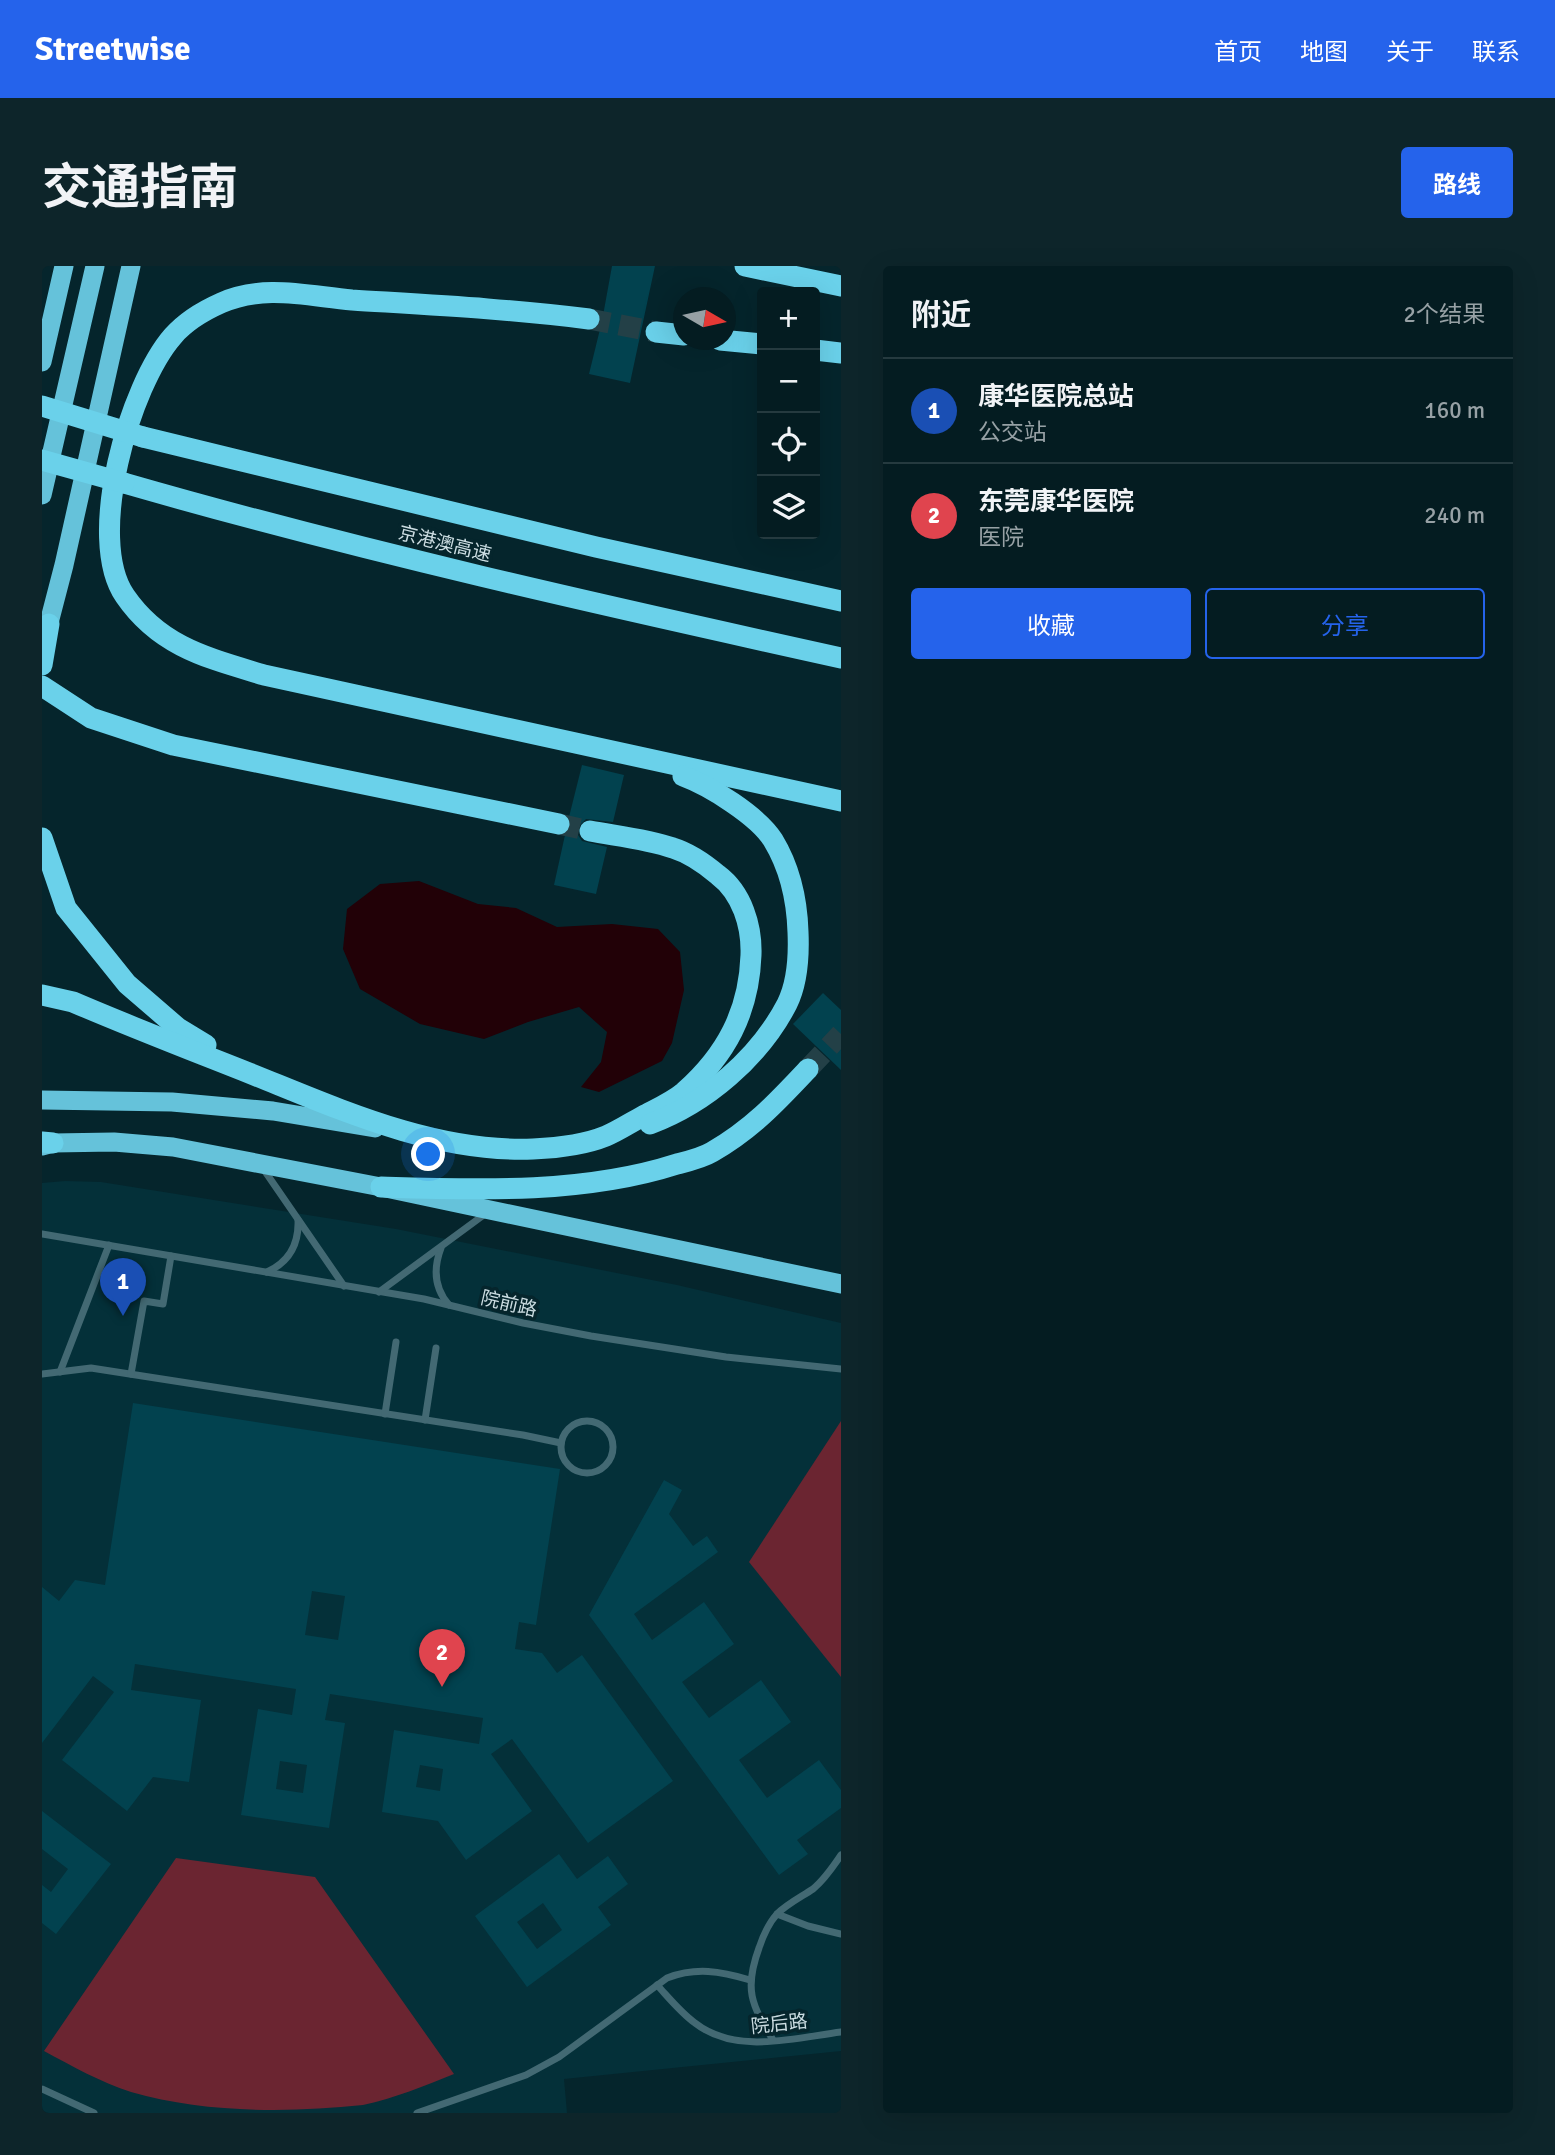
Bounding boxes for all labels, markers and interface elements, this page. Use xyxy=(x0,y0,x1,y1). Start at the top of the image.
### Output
text: Streetwise xyxy=(35,29,191,70)
text: 首页 xyxy=(1214,37,1262,67)
text: 地图 xyxy=(1300,37,1348,67)
text: 关于 xyxy=(1386,37,1434,67)
text: 联系 xyxy=(1472,37,1520,67)
button: 路线 xyxy=(1401,147,1513,218)
text: 交通指南 xyxy=(42,158,238,218)
north arrow xyxy=(673,287,736,350)
map controls xyxy=(757,287,820,539)
button: + xyxy=(757,287,820,350)
text: 附近 xyxy=(911,297,971,334)
text: 2个结果 xyxy=(1404,300,1485,329)
button: − xyxy=(757,350,820,413)
text: 康华医院总站 xyxy=(978,381,1134,413)
text: 1 xyxy=(928,396,940,425)
text: 160 m xyxy=(1424,396,1485,425)
button: locate xyxy=(757,413,820,476)
text: 公交站 xyxy=(978,418,1047,447)
button: layers xyxy=(757,476,820,539)
text: 东莞康华医院 xyxy=(978,486,1134,518)
text: 2 xyxy=(928,501,940,530)
text: 240 m xyxy=(1424,501,1485,530)
street label: 京港澳高速 xyxy=(396,521,494,567)
text: 医院 xyxy=(978,523,1024,552)
button: 收藏 xyxy=(911,588,1191,659)
button: 分享 xyxy=(1205,588,1485,659)
your location xyxy=(411,1137,445,1171)
pin: 1 xyxy=(100,1258,146,1316)
street label: 院前路 xyxy=(478,1286,539,1322)
pin: 2 xyxy=(419,1629,465,1687)
street label: 院后路 xyxy=(749,2009,809,2039)

